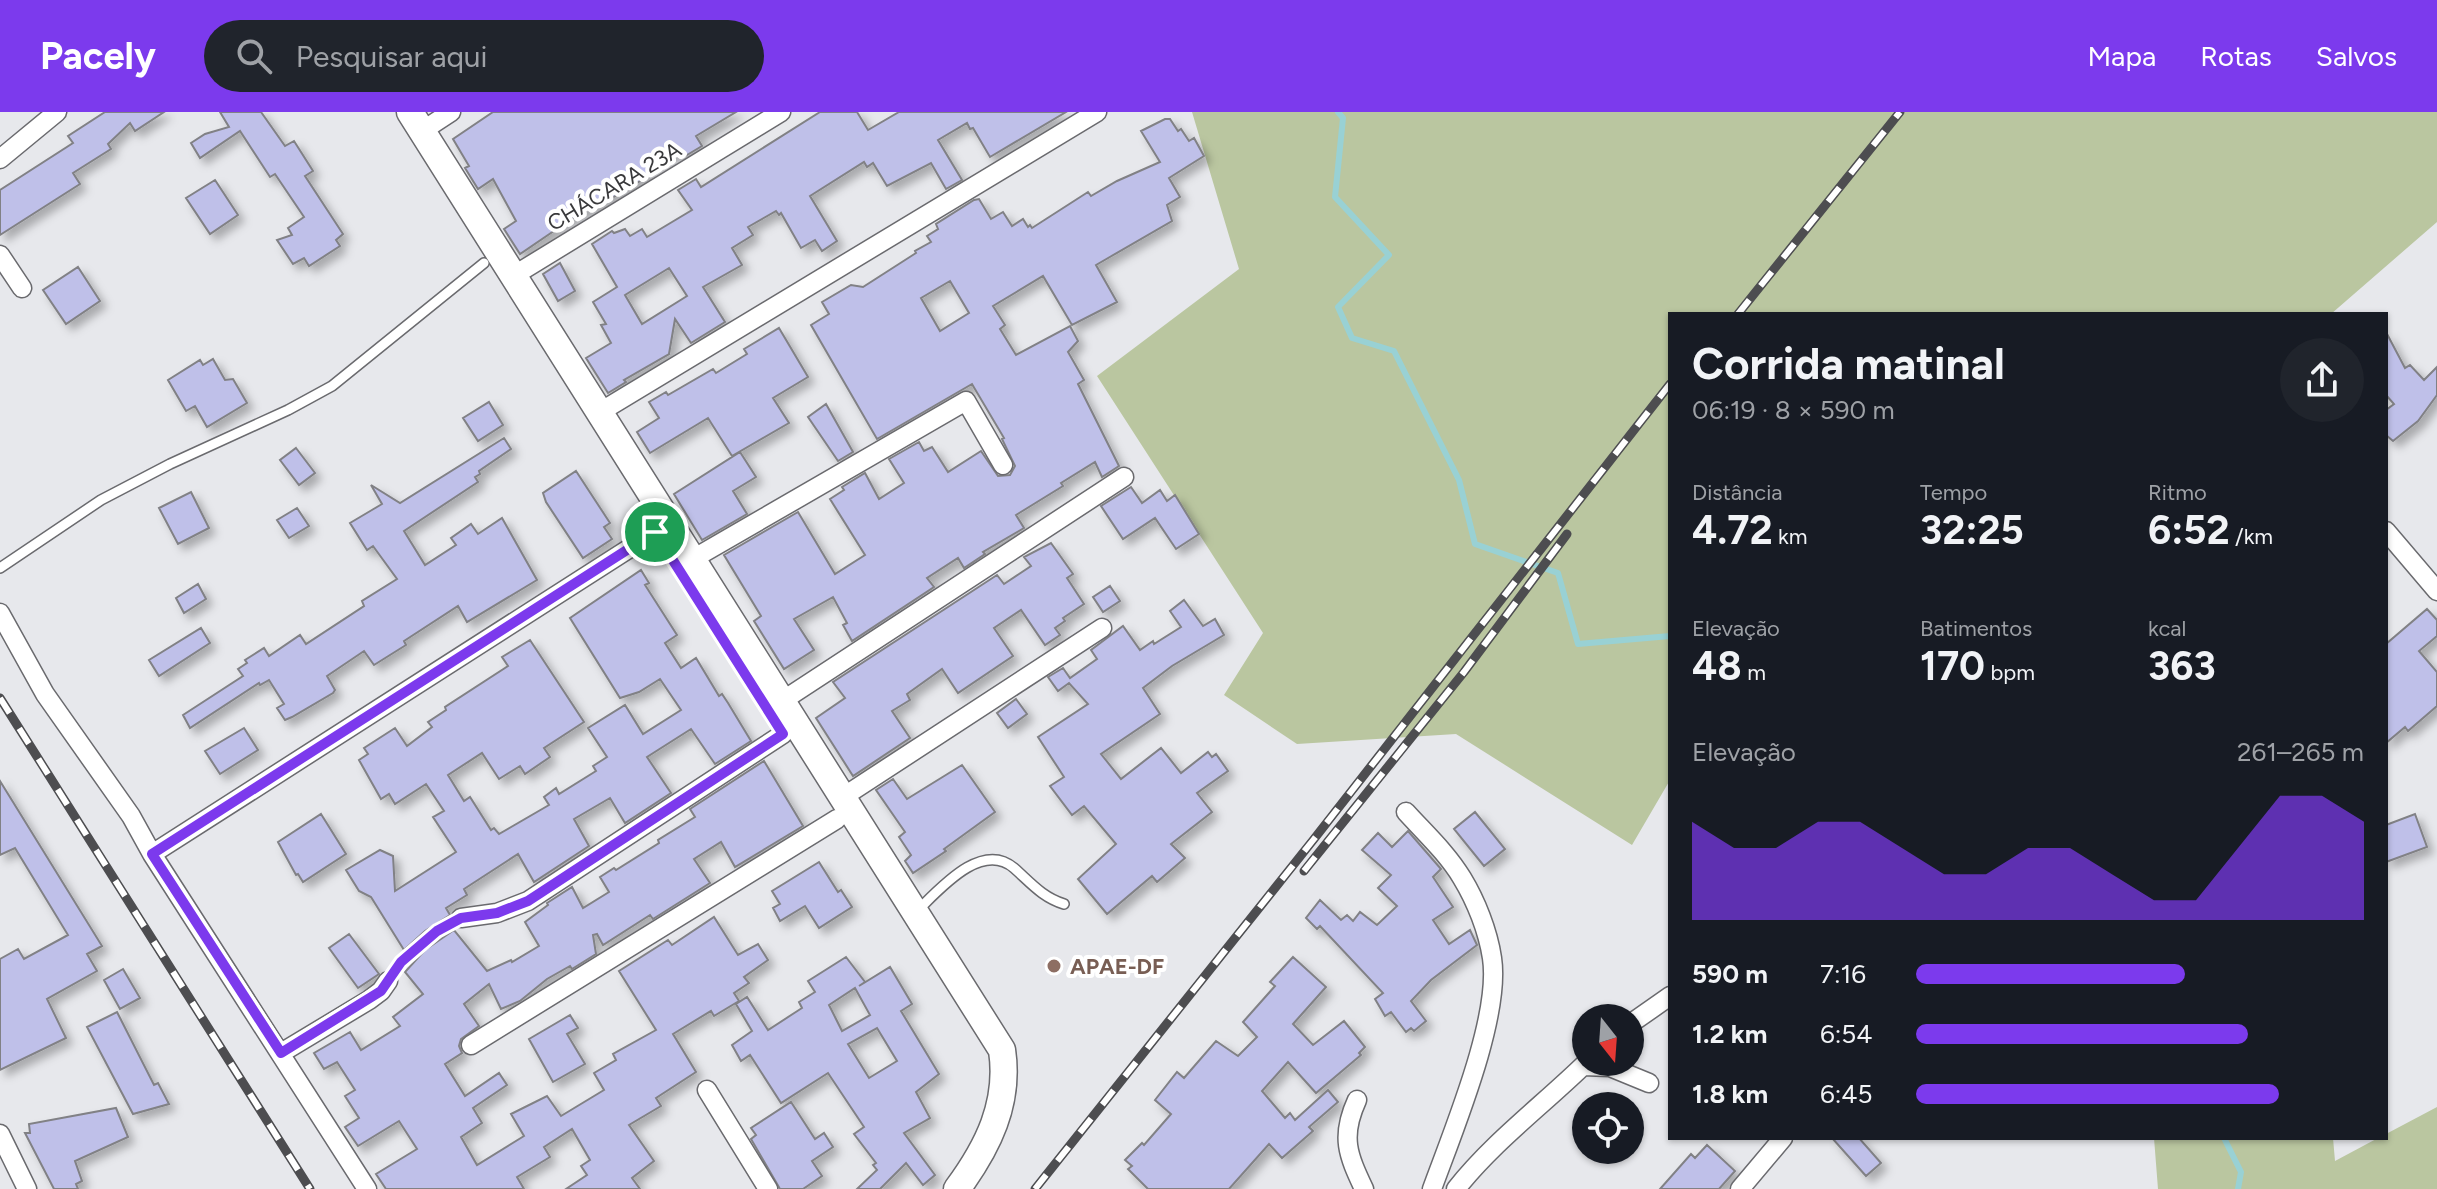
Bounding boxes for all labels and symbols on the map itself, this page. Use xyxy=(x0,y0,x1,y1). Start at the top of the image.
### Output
street label: CHÁCARA 23A xyxy=(542,136,686,237)
pin xyxy=(621,498,689,566)
place label: APAE-DF xyxy=(1070,953,1164,980)
marker: APAE-DF xyxy=(1045,957,1063,975)
north arrow xyxy=(1572,1004,1644,1076)

